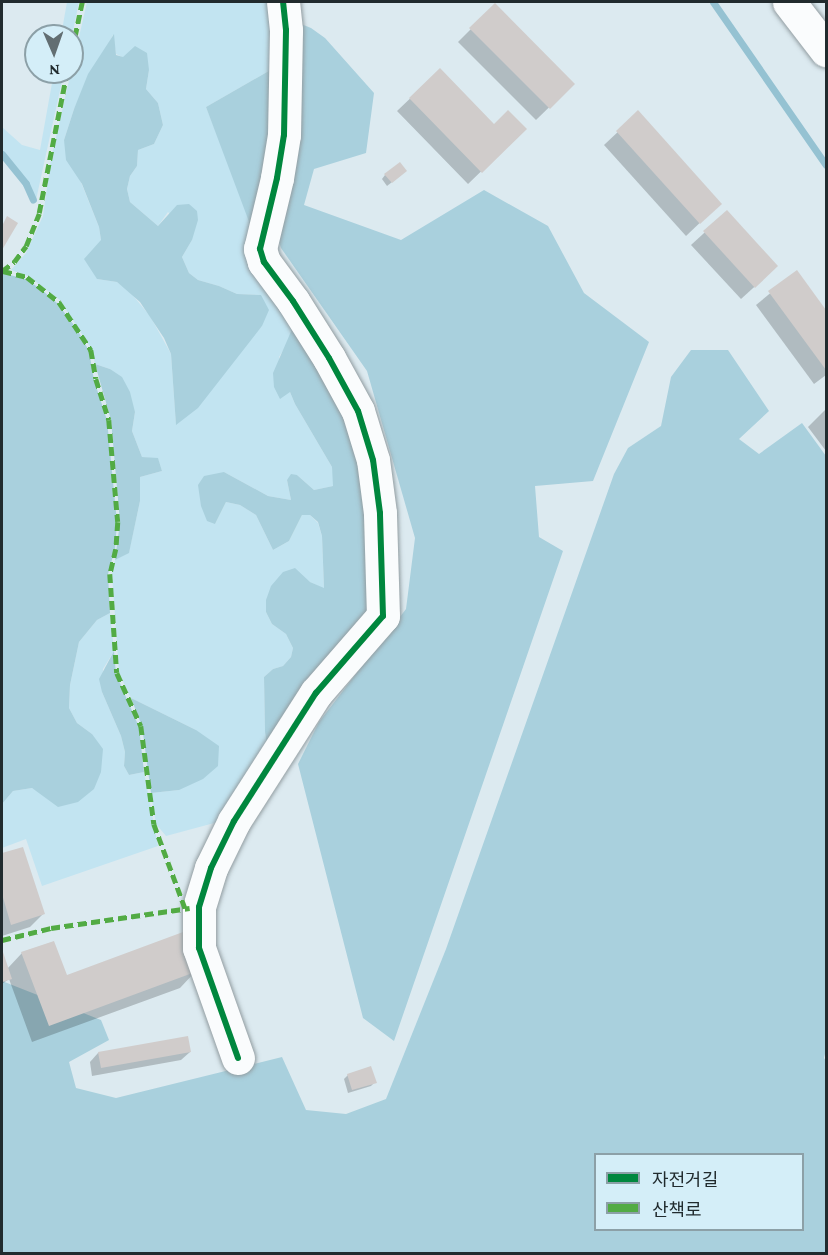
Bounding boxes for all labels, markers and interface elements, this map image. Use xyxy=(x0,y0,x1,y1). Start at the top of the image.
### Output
north arrow xyxy=(24,24,84,84)
text: N xyxy=(49,62,60,79)
legend xyxy=(594,1153,804,1231)
text: 자전거길 xyxy=(652,1170,718,1190)
text: 산책로 xyxy=(652,1200,702,1220)

